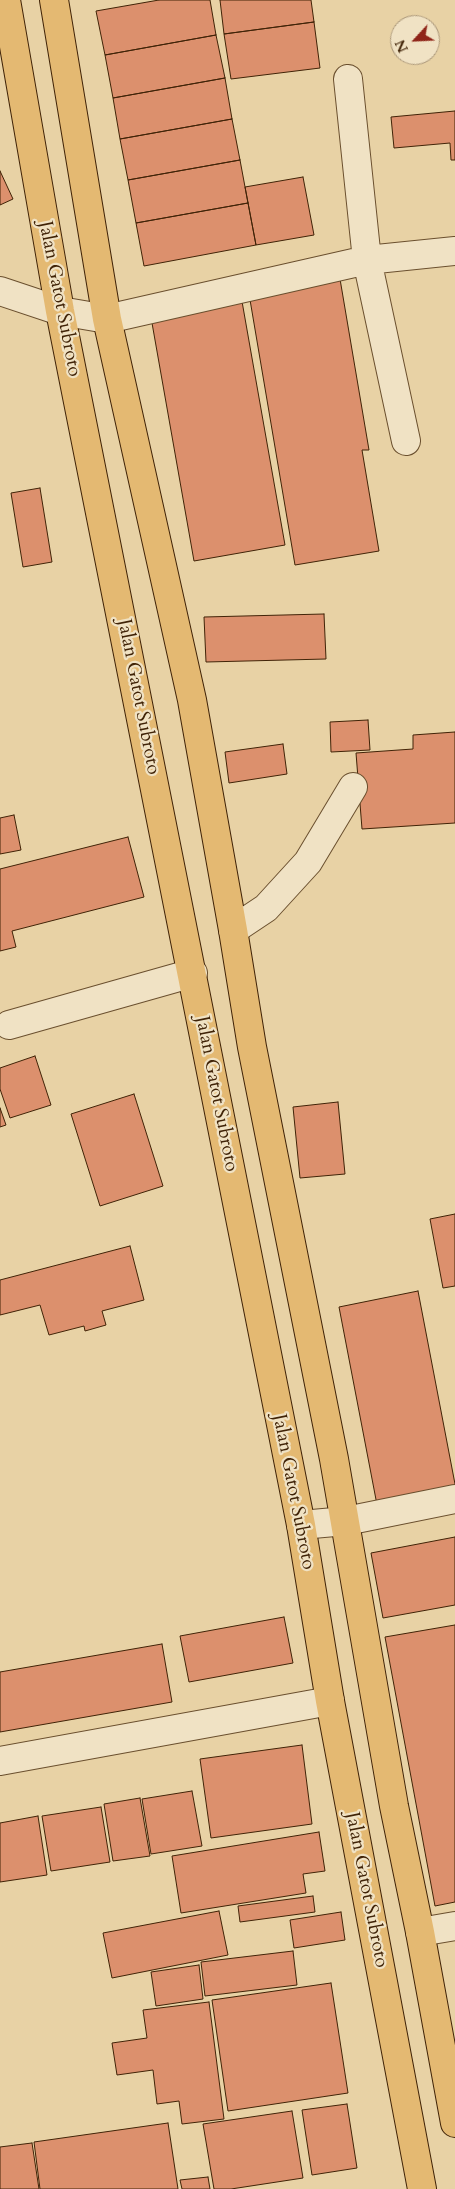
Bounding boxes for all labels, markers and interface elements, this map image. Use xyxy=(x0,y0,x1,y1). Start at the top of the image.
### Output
north arrow xyxy=(390,15,440,65)
text: N xyxy=(391,37,413,56)
street label: Jalan Gatot Subroto xyxy=(33,219,85,379)
street label: Jalan Gatot Subroto xyxy=(112,617,164,777)
street label: Jalan Gatot Subroto xyxy=(190,1014,242,1174)
street label: Jalan Gatot Subroto xyxy=(267,1412,319,1572)
street label: Jalan Gatot Subroto xyxy=(340,1810,392,1970)

